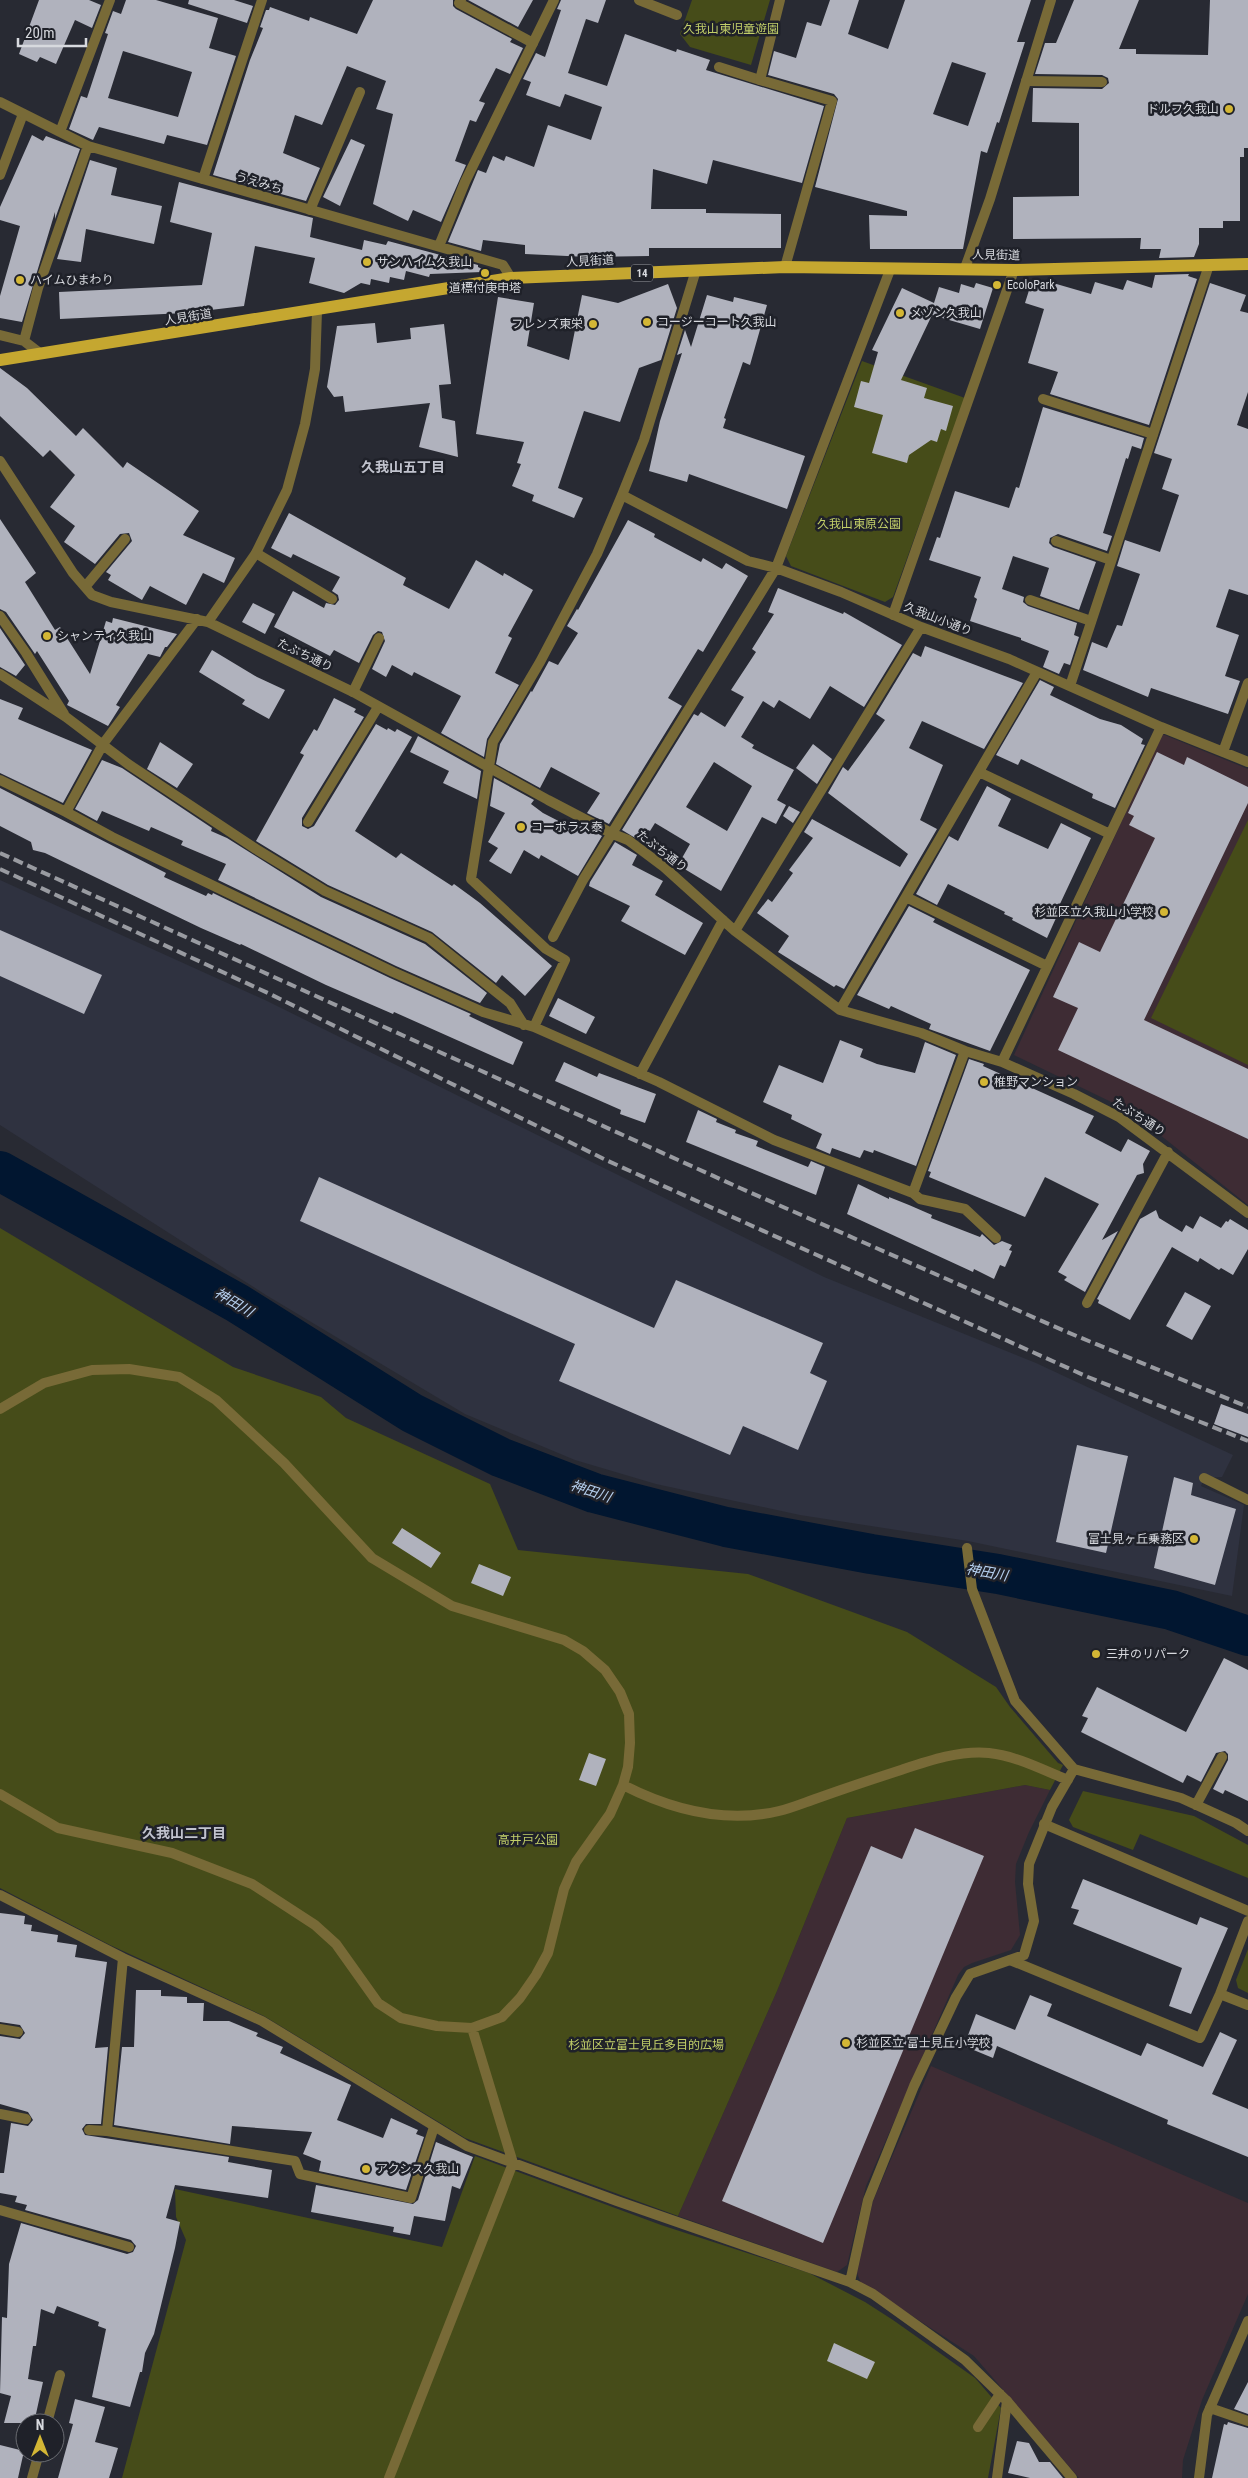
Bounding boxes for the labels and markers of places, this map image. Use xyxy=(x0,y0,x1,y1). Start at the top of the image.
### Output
place label: ドルフ久我山 xyxy=(1147,102,1219,116)
marker: ドルフ久我山 xyxy=(1223,103,1235,115)
place label: サンハイム久我山 xyxy=(377,255,473,269)
marker: サンハイム久我山 xyxy=(361,256,373,268)
marker: 道標付庚申塔 xyxy=(479,267,491,279)
place label: ハイムひまわり xyxy=(30,273,114,287)
marker: ハイムひまわり xyxy=(14,274,26,286)
place label: EcoloPark xyxy=(1007,278,1055,292)
marker: EcoloPark xyxy=(991,279,1003,291)
place label: 道標付庚申塔 xyxy=(449,281,521,295)
place label: メゾン久我山 xyxy=(910,306,982,320)
marker: メゾン久我山 xyxy=(894,307,906,319)
place label: コージーコート久我山 xyxy=(657,315,777,329)
marker: コージーコート久我山 xyxy=(641,316,653,328)
place label: フレンズ東栄 xyxy=(511,317,583,331)
marker: フレンズ東栄 xyxy=(587,318,599,330)
place label: シャンティ久我山 xyxy=(57,629,152,643)
marker: シャンティ久我山 xyxy=(41,630,53,642)
place label: コーポラス泰 xyxy=(531,820,603,834)
marker: コーポラス泰 xyxy=(515,821,527,833)
place label: 杉並区立久我山小学校 xyxy=(1034,905,1154,919)
marker: 杉並区立久我山小学校 xyxy=(1158,906,1170,918)
place label: 椎野マンション xyxy=(994,1075,1078,1089)
marker: 椎野マンション xyxy=(978,1076,990,1088)
place label: 富士見ヶ丘乗務区 xyxy=(1088,1532,1184,1546)
marker: 富士見ヶ丘乗務区 xyxy=(1188,1533,1200,1545)
place label: 三井のリパーク xyxy=(1106,1647,1190,1661)
marker: 三井のリパーク xyxy=(1090,1648,1102,1660)
place label: 杉並区立 富士見丘小学校 xyxy=(856,2036,991,2050)
marker: 杉並区立 富士見丘小学校 xyxy=(840,2037,852,2049)
place label: アクシス久我山 xyxy=(376,2162,459,2176)
marker: アクシス久我山 xyxy=(360,2163,372,2175)

